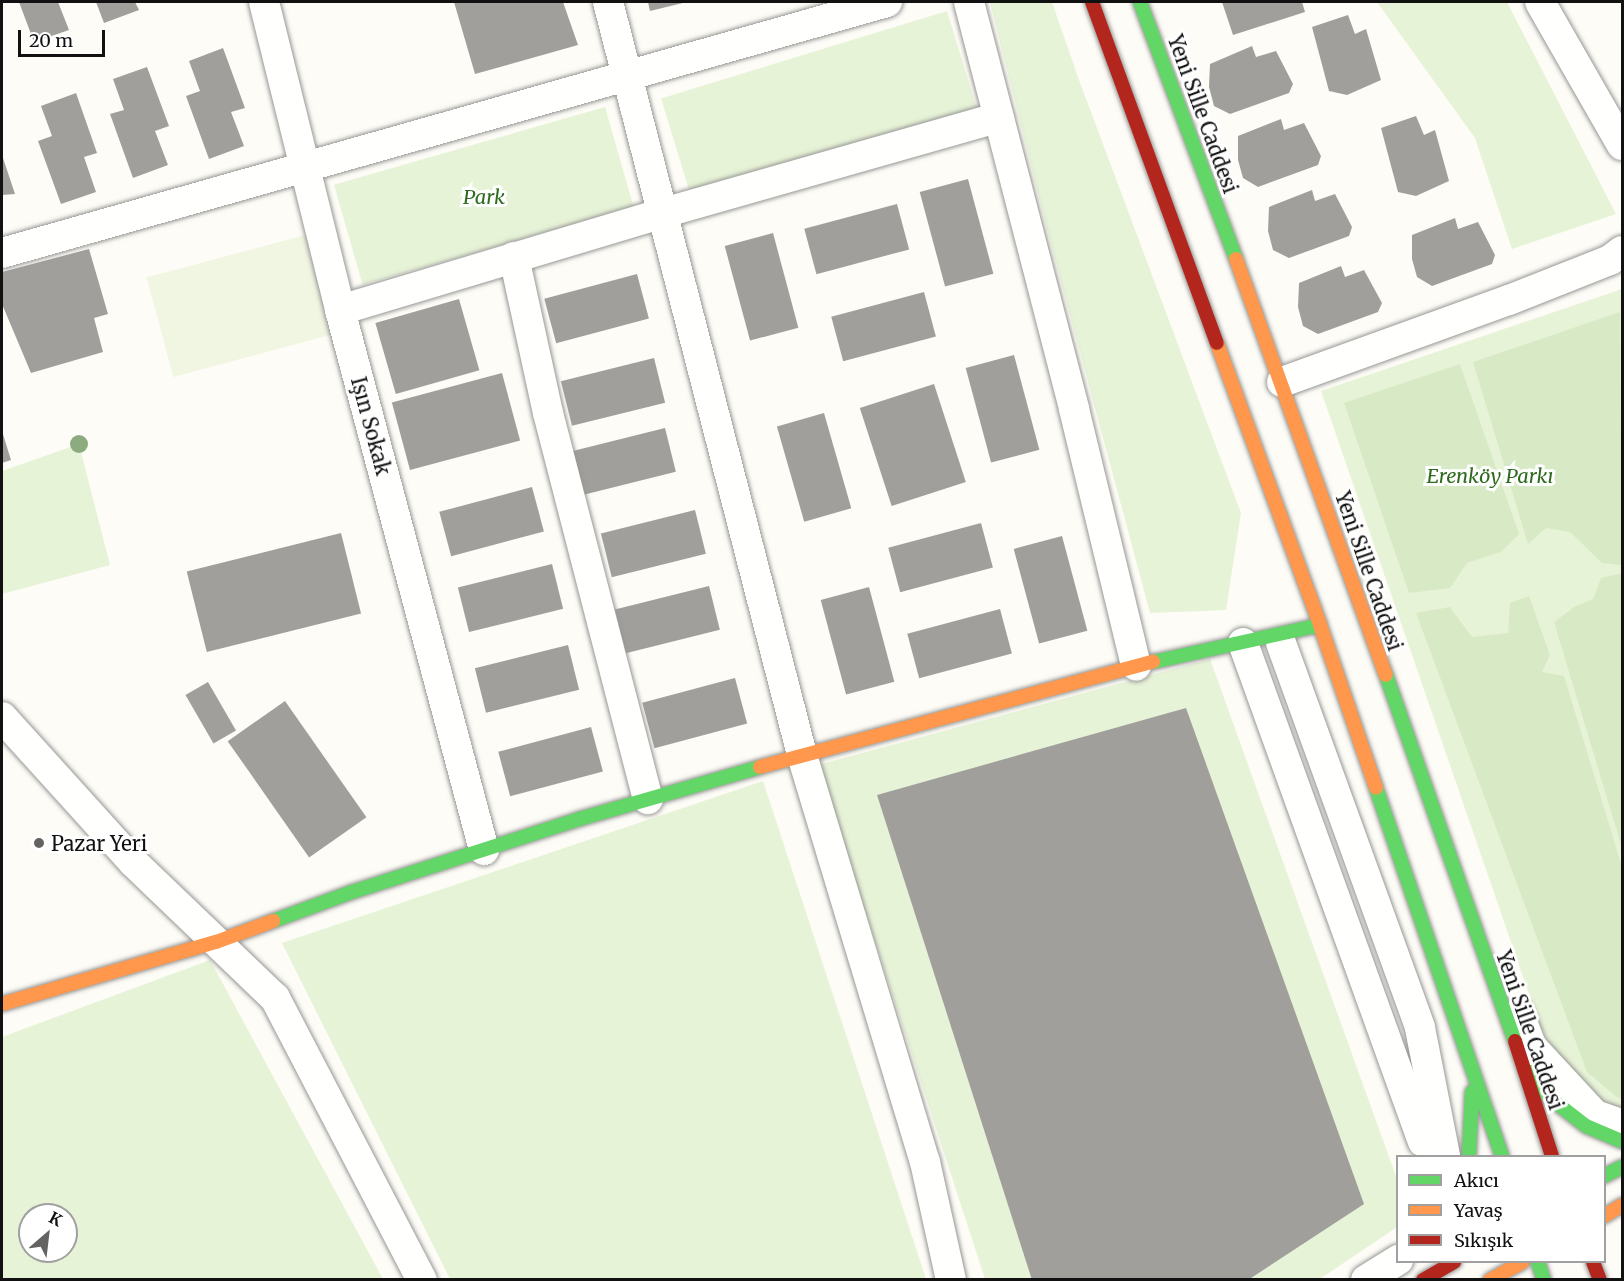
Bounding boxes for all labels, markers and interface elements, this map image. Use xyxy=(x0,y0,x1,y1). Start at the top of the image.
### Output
scale bar xyxy=(21,18,108,56)
text: 20 m xyxy=(29,29,73,52)
street label: Yeni Sille Caddesi xyxy=(1163,32,1243,196)
park label: Park xyxy=(463,184,505,208)
street label: Işın Sokak xyxy=(346,374,396,478)
park label: Erenköy Parkı xyxy=(1427,463,1553,487)
street label: Yeni Sille Caddesi xyxy=(1330,488,1408,654)
place label: Pazar Yeri xyxy=(51,831,147,855)
marker: Pazar Yeri xyxy=(32,836,46,850)
street label: Yeni Sille Caddesi xyxy=(1491,947,1569,1113)
legend xyxy=(1396,1155,1606,1263)
text: Akıcı xyxy=(1454,1169,1499,1192)
text: Yavaş xyxy=(1454,1199,1502,1222)
north arrow xyxy=(18,1203,78,1263)
text: K xyxy=(46,1207,65,1231)
text: Sıkışık xyxy=(1454,1229,1513,1252)

